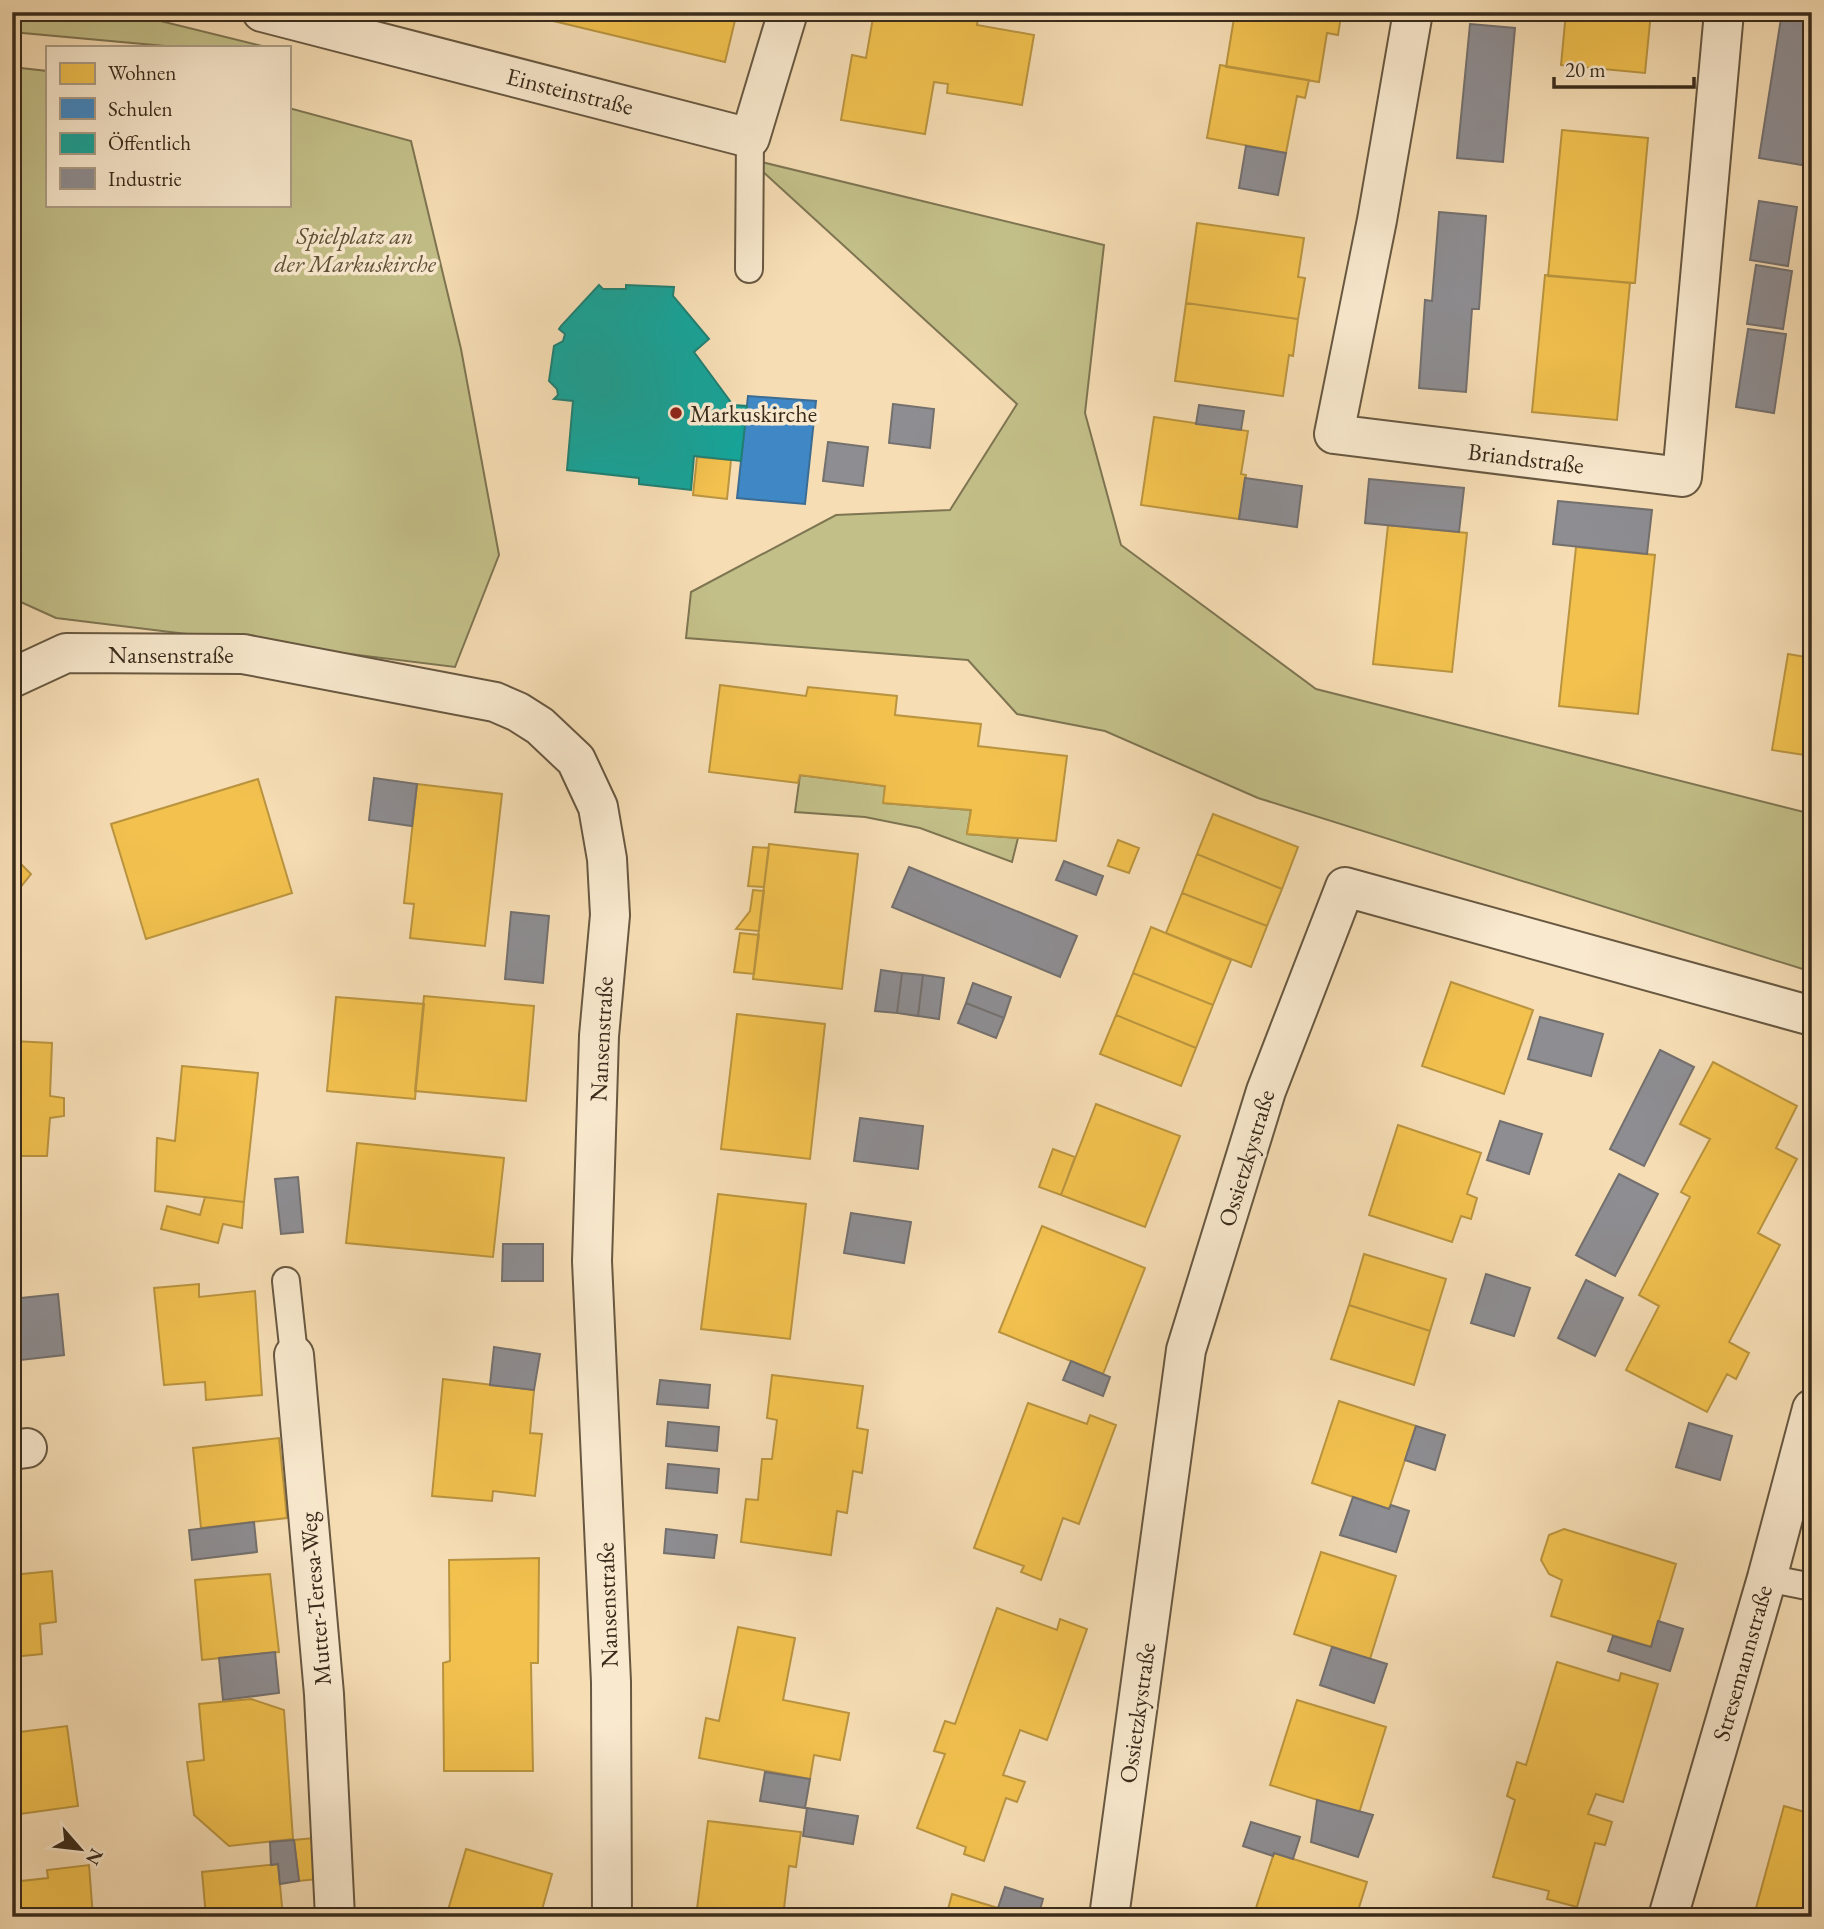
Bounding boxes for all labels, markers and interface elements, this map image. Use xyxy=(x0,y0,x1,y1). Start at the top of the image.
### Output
legend xyxy=(46,46,290,206)
scale bar xyxy=(1554,46,1694,90)
text: 20 m xyxy=(1565,56,1606,83)
text: Wohnen xyxy=(108,59,176,86)
street label: Einsteinstraße xyxy=(503,60,637,122)
text: Schulen xyxy=(108,95,173,122)
text: Öffentlich xyxy=(108,129,191,156)
text: Industrie xyxy=(108,165,182,192)
park label: Spielplatz an der Markuskirche xyxy=(274,220,437,279)
place label: Markuskirche xyxy=(690,398,817,429)
marker: Markuskirche xyxy=(668,405,684,421)
street label: Briandstraße xyxy=(1466,436,1586,480)
street label: Nansenstraße xyxy=(108,639,234,670)
street label: Nansenstraße xyxy=(582,976,620,1102)
street label: Ossietzkystraße xyxy=(1210,1086,1282,1230)
street label: Mutter-Teresa-Weg xyxy=(292,1511,338,1687)
street label: Nansenstraße xyxy=(589,1542,625,1668)
street label: Stresemannstraße xyxy=(1705,1581,1779,1745)
street label: Ossietzkystraße xyxy=(1112,1641,1162,1785)
north arrow xyxy=(46,1814,116,1884)
text: N xyxy=(80,1844,109,1870)

